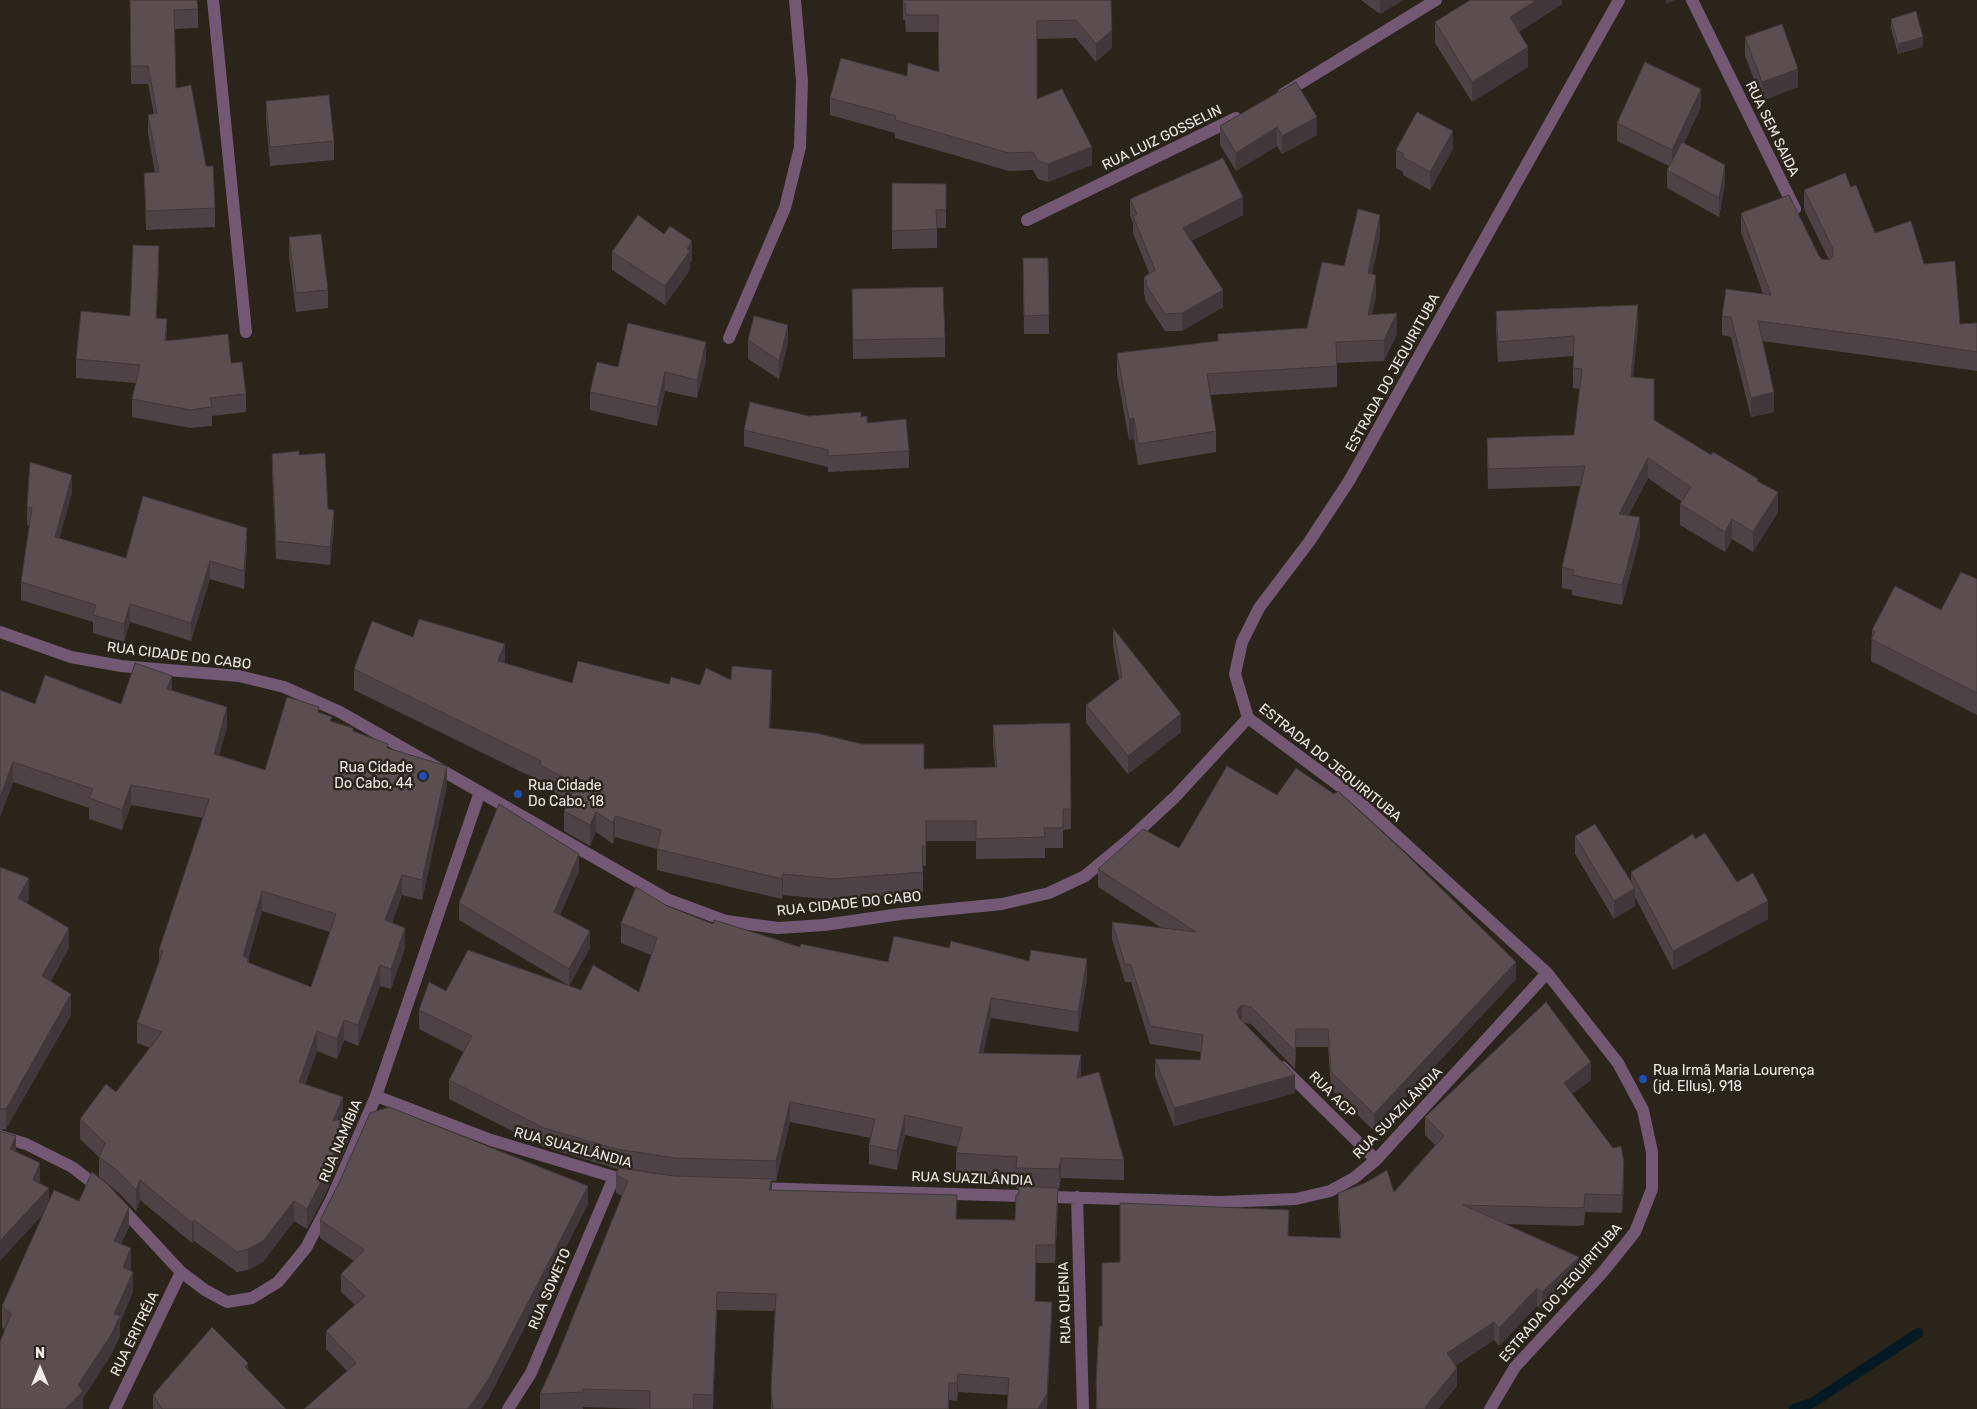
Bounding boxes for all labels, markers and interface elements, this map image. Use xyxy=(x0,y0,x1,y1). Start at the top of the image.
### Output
street label: RUA SEM SAIDA xyxy=(1742,79,1802,179)
street label: RUA LUIZ GOSSELIN xyxy=(1099,102,1225,174)
street label: ESTRADA DO JEQUIRITUBA xyxy=(1342,291,1444,455)
street label: RUA CIDADE DO CABO xyxy=(106,639,252,673)
street label: ESTRADA DO JEQUIRITUBA xyxy=(1255,700,1405,826)
place label: Rua Cidade Do Cabo, 44 xyxy=(334,760,413,792)
marker: Rua Cidade Do Cabo, 44 xyxy=(417,770,429,782)
place label: Rua Cidade Do Cabo, 18 xyxy=(528,778,604,810)
marker: Rua Cidade Do Cabo, 18 xyxy=(512,788,524,800)
street label: RUA CIDADE DO CABO xyxy=(776,888,922,920)
place label: Rua Irmã Maria Lourença (jd. Ellus), 918 xyxy=(1653,1063,1814,1096)
street label: RUA SUAZILÂNDIA xyxy=(1350,1064,1446,1162)
street label: RUA ACP xyxy=(1305,1068,1359,1122)
marker: Rua Irmã Maria Lourença (jd. Ellus), 918 xyxy=(1637,1073,1649,1085)
street label: RUA NAMÍBIA xyxy=(316,1097,366,1185)
street label: RUA SUAZILÂNDIA xyxy=(512,1124,634,1172)
street label: RUA SUAZILÂNDIA xyxy=(911,1168,1033,1190)
street label: ESTRADA DO JEQUIRITUBA xyxy=(1496,1220,1626,1366)
street label: RUA SOWETO xyxy=(525,1246,575,1332)
street label: RUA QUENIA xyxy=(1055,1262,1075,1344)
street label: RUA ERITRÉIA xyxy=(107,1289,163,1379)
north arrow xyxy=(15,1344,65,1394)
text: N xyxy=(35,1345,45,1362)

